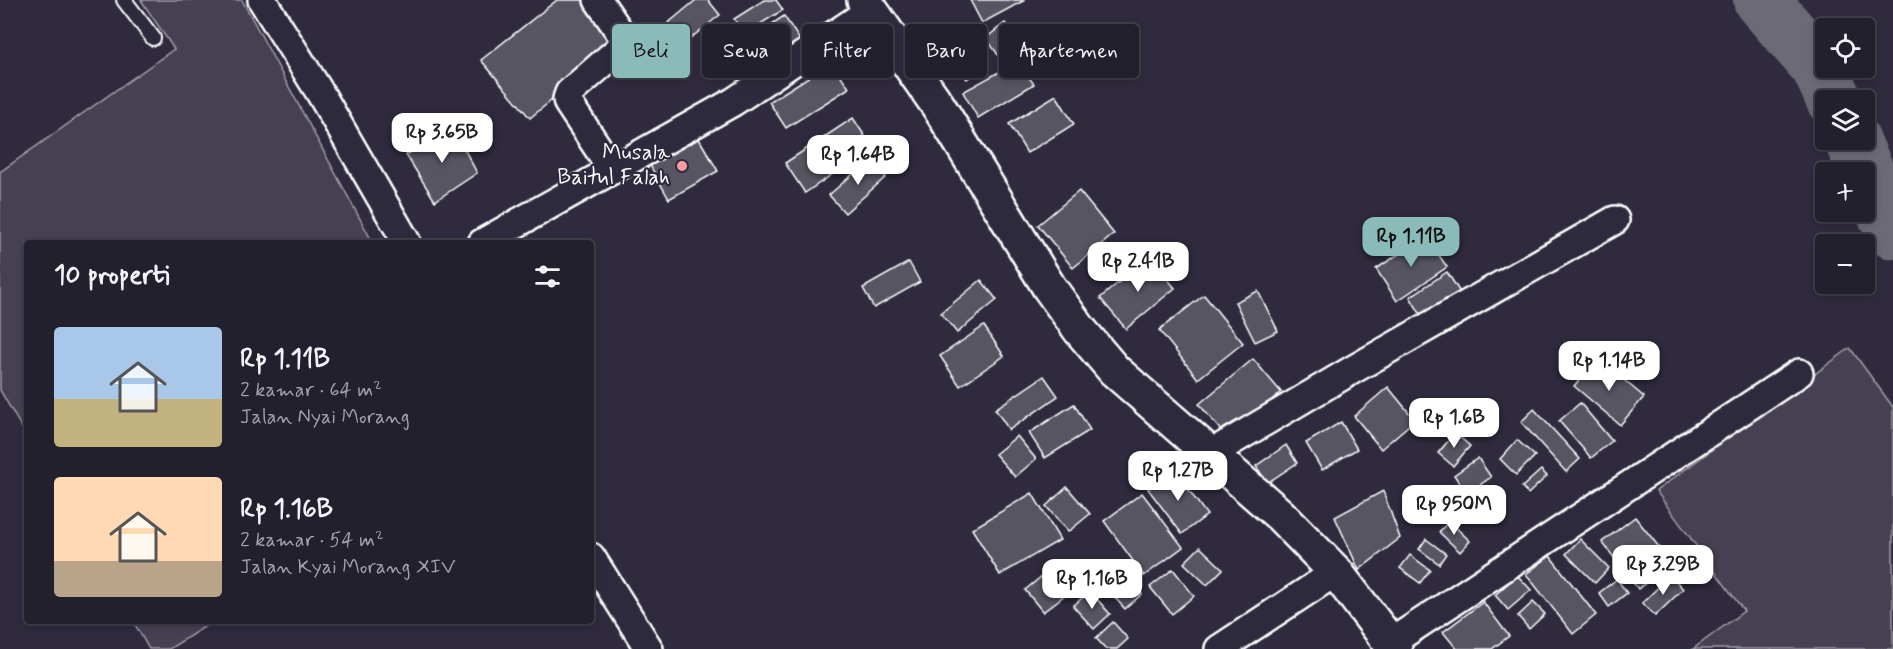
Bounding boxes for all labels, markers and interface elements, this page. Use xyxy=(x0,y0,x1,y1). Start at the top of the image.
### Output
map controls xyxy=(1815,18,1875,294)
button: locate xyxy=(1815,18,1875,78)
chip: Beli xyxy=(612,24,690,78)
chip: Sewa xyxy=(702,24,790,78)
chip: Filter xyxy=(802,24,893,78)
chip: Baru xyxy=(905,24,987,78)
chip: Apartemen xyxy=(999,24,1139,78)
button: layers xyxy=(1815,90,1875,150)
pin: Rp 3.65B xyxy=(380,113,504,164)
text: Rp 3.65B xyxy=(406,119,478,146)
pin: Rp 1.64B xyxy=(796,135,920,186)
place label: Musala Baitul Falah xyxy=(557,139,671,192)
text: Rp 1.64B xyxy=(821,141,895,168)
marker: Musala Baitul Falah xyxy=(675,159,689,173)
button: + xyxy=(1815,162,1875,222)
pin: Rp 1.11B xyxy=(1349,217,1473,268)
text: Rp 1.11B xyxy=(1376,223,1446,250)
button: − xyxy=(1815,234,1875,294)
pin: Rp 2.41B xyxy=(1076,242,1200,293)
text: Rp 2.41B xyxy=(1102,248,1174,275)
text: 10 properti xyxy=(54,259,170,293)
icon: filters xyxy=(531,260,564,293)
pin: Rp 1.14B xyxy=(1547,341,1671,392)
text: Rp 1.11B xyxy=(240,343,330,377)
text: Rp 1.14B xyxy=(1573,347,1645,374)
icon: home xyxy=(102,351,174,423)
text: 2 kamar · 64 m² xyxy=(240,377,382,404)
pin: Rp 1.6B xyxy=(1399,398,1509,449)
text: Jalan Nyai Morang xyxy=(240,404,410,431)
text: Rp 1.6B xyxy=(1423,404,1485,431)
pin: Rp 1.27B xyxy=(1116,451,1240,502)
text: Rp 1.27B xyxy=(1142,457,1214,484)
pin: Rp 950M xyxy=(1399,485,1509,536)
text: Rp 950M xyxy=(1416,491,1492,518)
text: Rp 1.16B xyxy=(240,493,333,527)
icon: home xyxy=(102,501,174,573)
text: 2 kamar · 54 m² xyxy=(240,527,384,554)
pin: Rp 3.29B xyxy=(1601,545,1725,596)
text: Rp 3.29B xyxy=(1626,551,1700,578)
text: Jalan Kyai Morang XIV xyxy=(240,554,456,581)
pin: Rp 1.16B xyxy=(1030,559,1154,610)
text: Rp 1.16B xyxy=(1056,565,1128,592)

